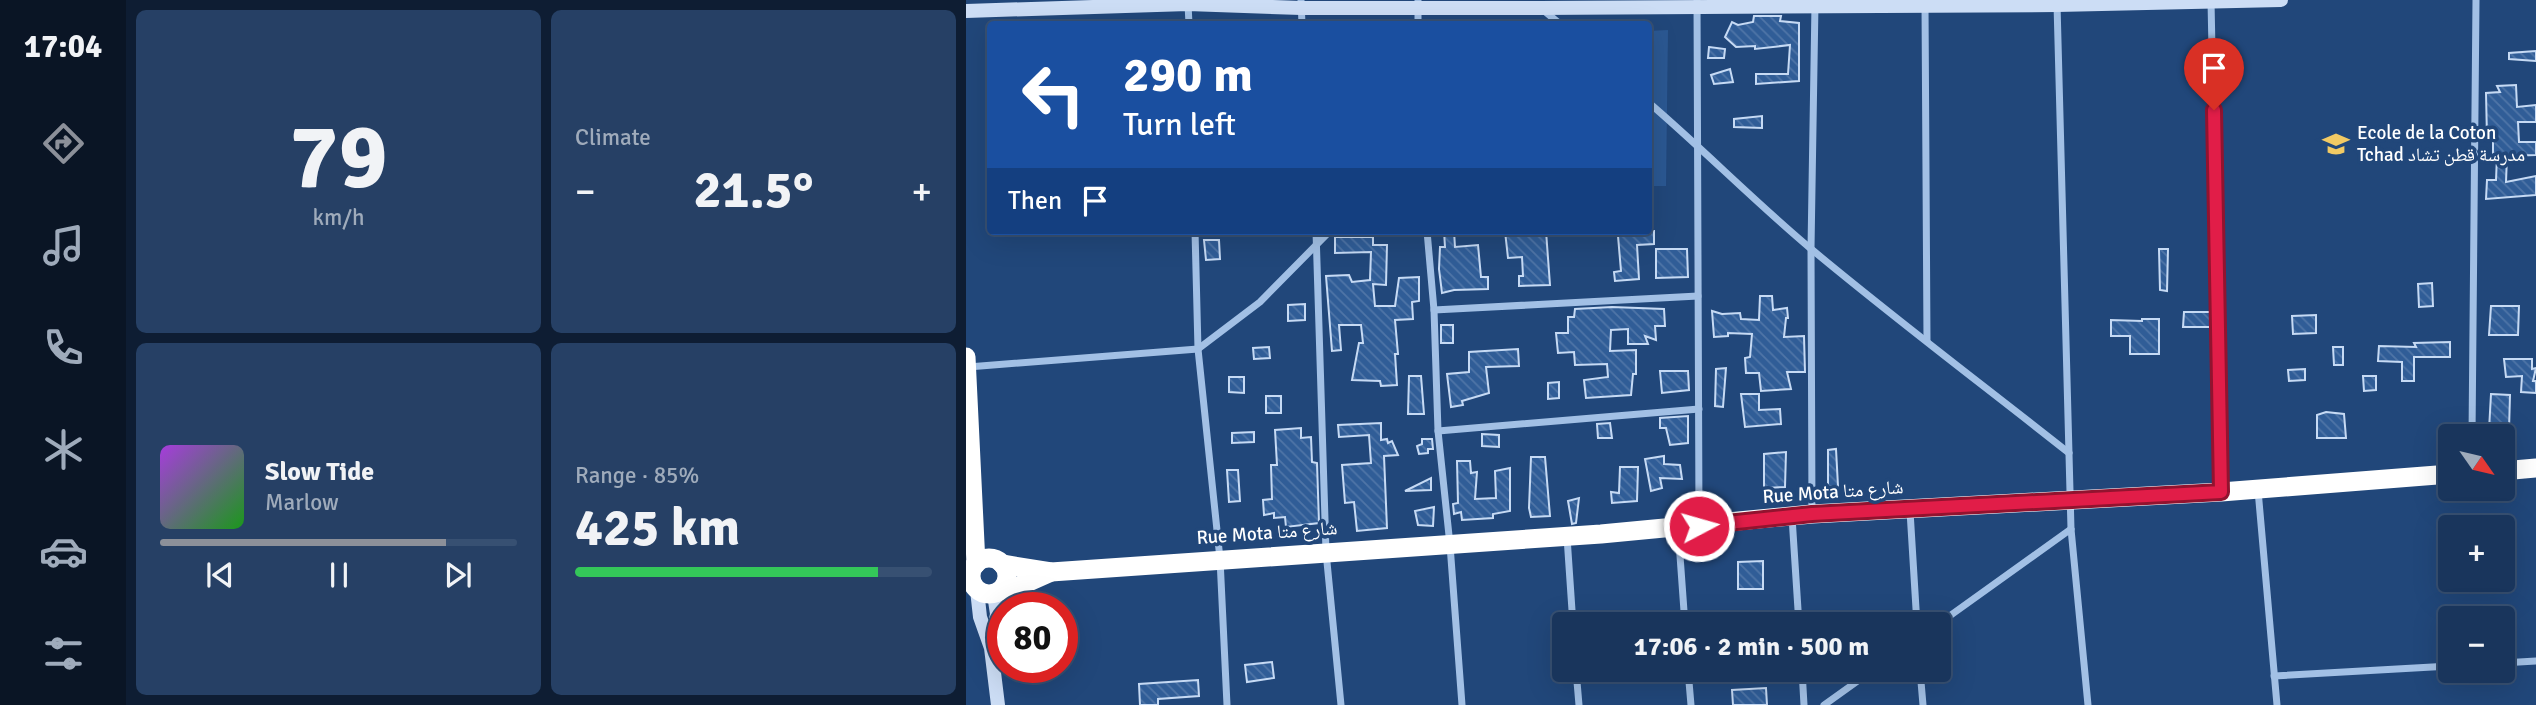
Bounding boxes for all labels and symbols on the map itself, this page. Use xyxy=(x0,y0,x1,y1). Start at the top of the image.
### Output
pin xyxy=(2184,38,2244,110)
place label: Ecole de la Coton Tchad مدرسة قطن تشاد xyxy=(2357,121,2525,167)
school or university icon: Ecole de la Coton Tchad مدرسة قطن تشاد xyxy=(2321,129,2351,159)
north arrow xyxy=(2438,424,2515,500)
street label: Rue Mota شارع متا xyxy=(1762,475,1904,509)
position arrow xyxy=(1662,489,1736,563)
street label: Rue Mota شارع متا xyxy=(1196,516,1338,550)
speed limit sign: 80 xyxy=(987,592,1078,683)

